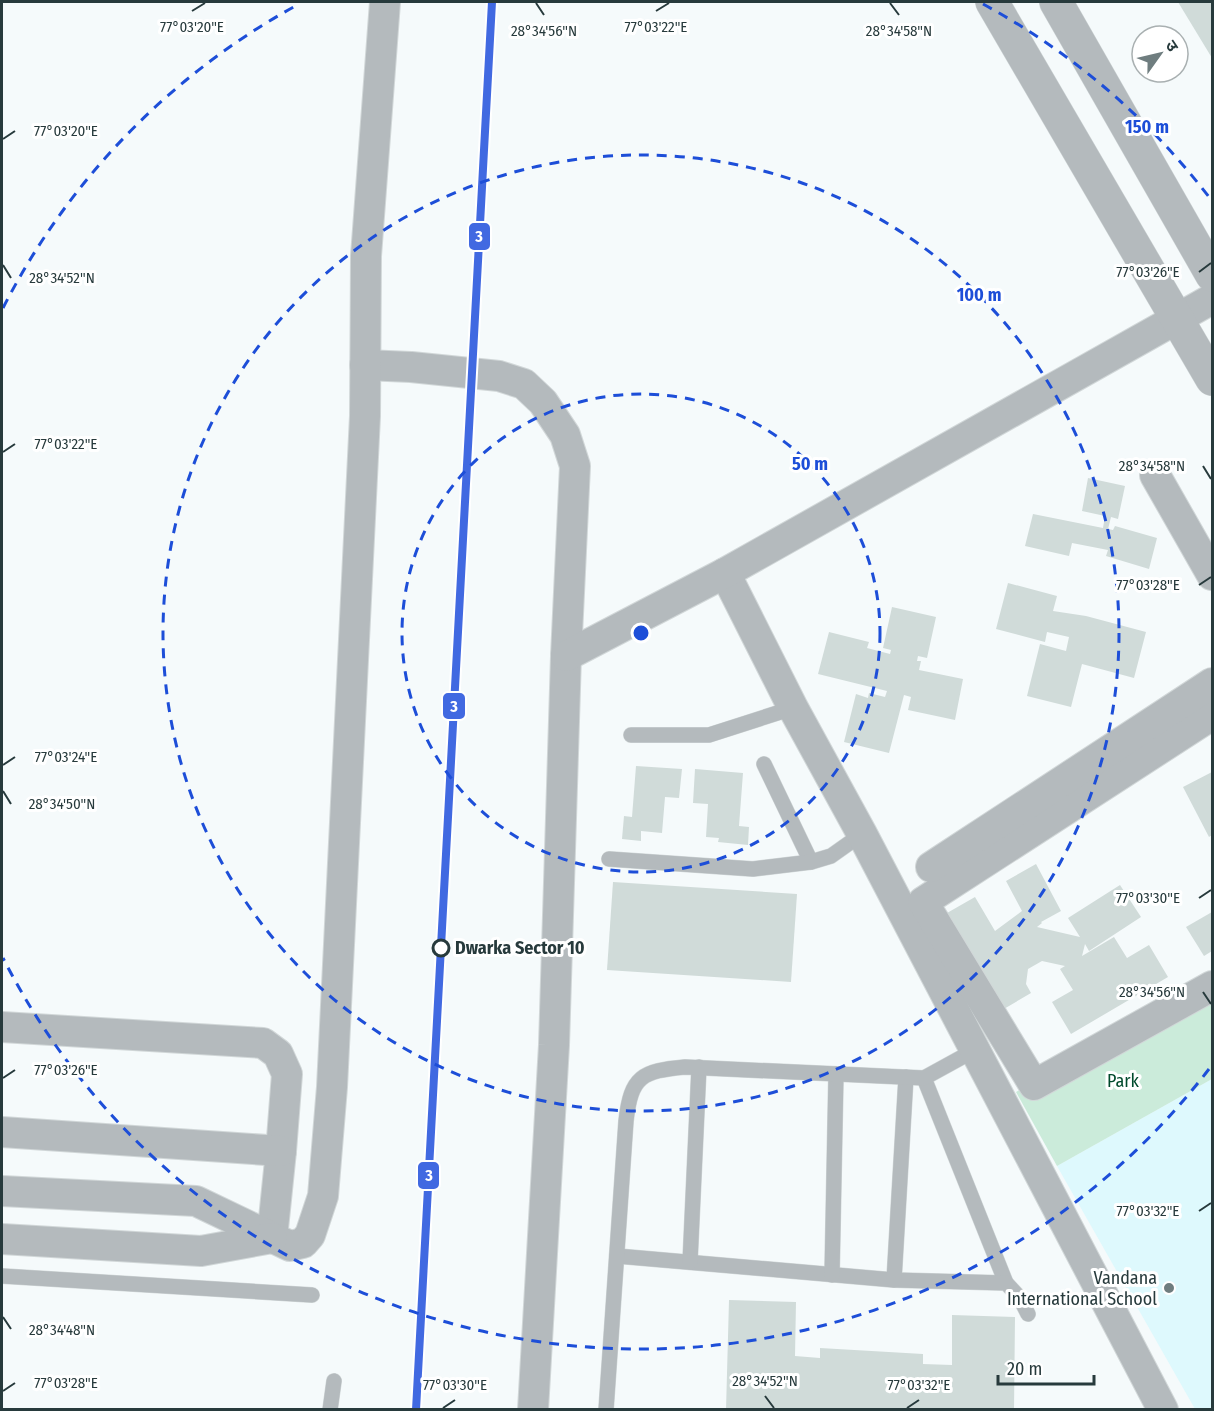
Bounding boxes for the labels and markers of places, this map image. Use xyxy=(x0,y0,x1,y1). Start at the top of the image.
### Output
centre of rings xyxy=(631,623,651,643)
place label: Dwarka Sector 10 xyxy=(455,937,585,959)
marker: Dwarka Sector 10 xyxy=(432,939,450,957)
place label: Vandana International School xyxy=(1007,1267,1157,1310)
marker: Vandana International School xyxy=(1162,1281,1176,1295)

